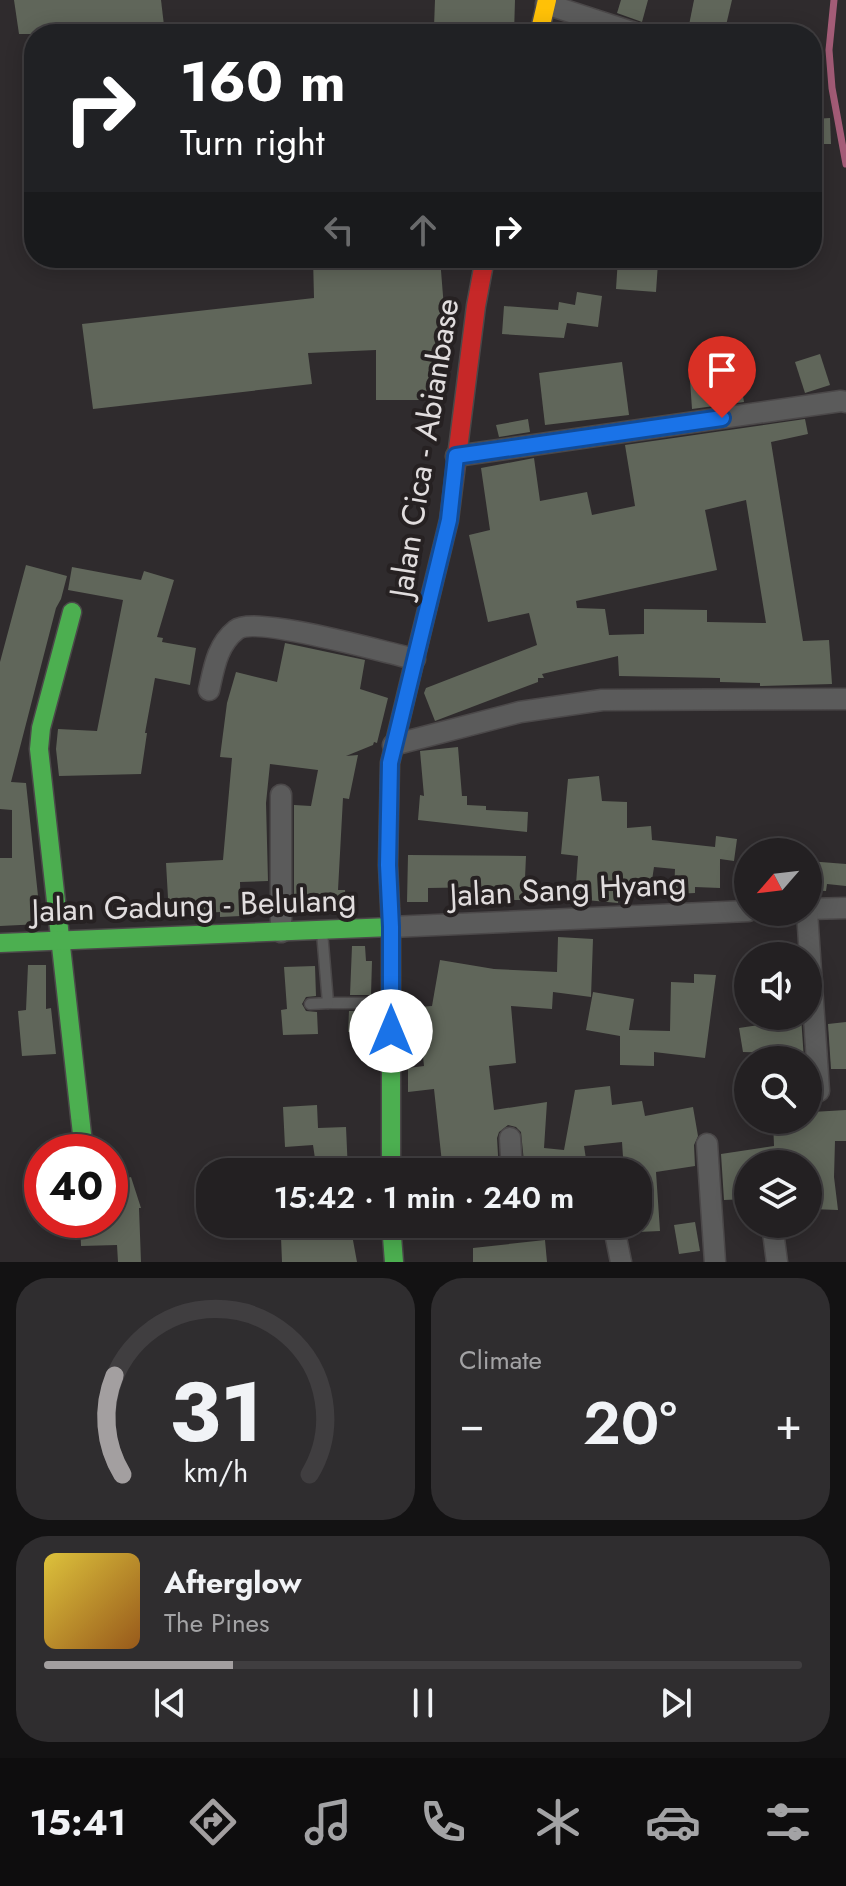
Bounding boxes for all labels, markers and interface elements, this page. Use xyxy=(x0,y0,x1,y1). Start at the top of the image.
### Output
text: 160 m xyxy=(180,41,346,122)
icon: right xyxy=(48,56,152,160)
text: Turn right xyxy=(180,116,325,168)
icon: left xyxy=(317,208,361,252)
icon: ahead xyxy=(401,208,445,252)
icon: right xyxy=(485,208,529,252)
street label: Jalan Cica - Abianbase xyxy=(377,295,470,605)
pin xyxy=(688,336,756,418)
icon: arrive xyxy=(700,348,744,392)
north arrow xyxy=(734,838,822,926)
map controls xyxy=(734,838,822,1238)
street label: Jalan Sang Hyang xyxy=(444,860,688,918)
street label: Jalan Gadung - Belulang xyxy=(27,876,357,934)
button: sound xyxy=(734,942,822,1030)
position arrow xyxy=(349,989,433,1073)
button: search xyxy=(734,1046,822,1134)
speed limit sign: 40 xyxy=(24,1134,128,1238)
button: layers xyxy=(734,1150,822,1238)
text: 15:42 · 1 min · 240 m xyxy=(274,1176,574,1219)
text: Climate xyxy=(459,1341,542,1379)
text: 31 xyxy=(168,1352,263,1472)
text: 20° xyxy=(583,1380,677,1467)
text: − xyxy=(459,1392,485,1456)
text: + xyxy=(775,1392,802,1456)
text: km/h xyxy=(183,1451,248,1493)
text: Afterglow xyxy=(164,1561,301,1604)
text: The Pines xyxy=(164,1604,269,1642)
icon: previous xyxy=(148,1681,192,1725)
icon: pause xyxy=(401,1681,445,1725)
icon: next xyxy=(654,1681,698,1725)
icon: directions xyxy=(185,1794,241,1850)
icon: music xyxy=(300,1794,356,1850)
icon: phone xyxy=(415,1794,471,1850)
icon: climate xyxy=(530,1794,586,1850)
icon: car xyxy=(645,1794,701,1850)
icon: filters xyxy=(760,1794,816,1850)
text: 15:41 xyxy=(30,1796,126,1848)

